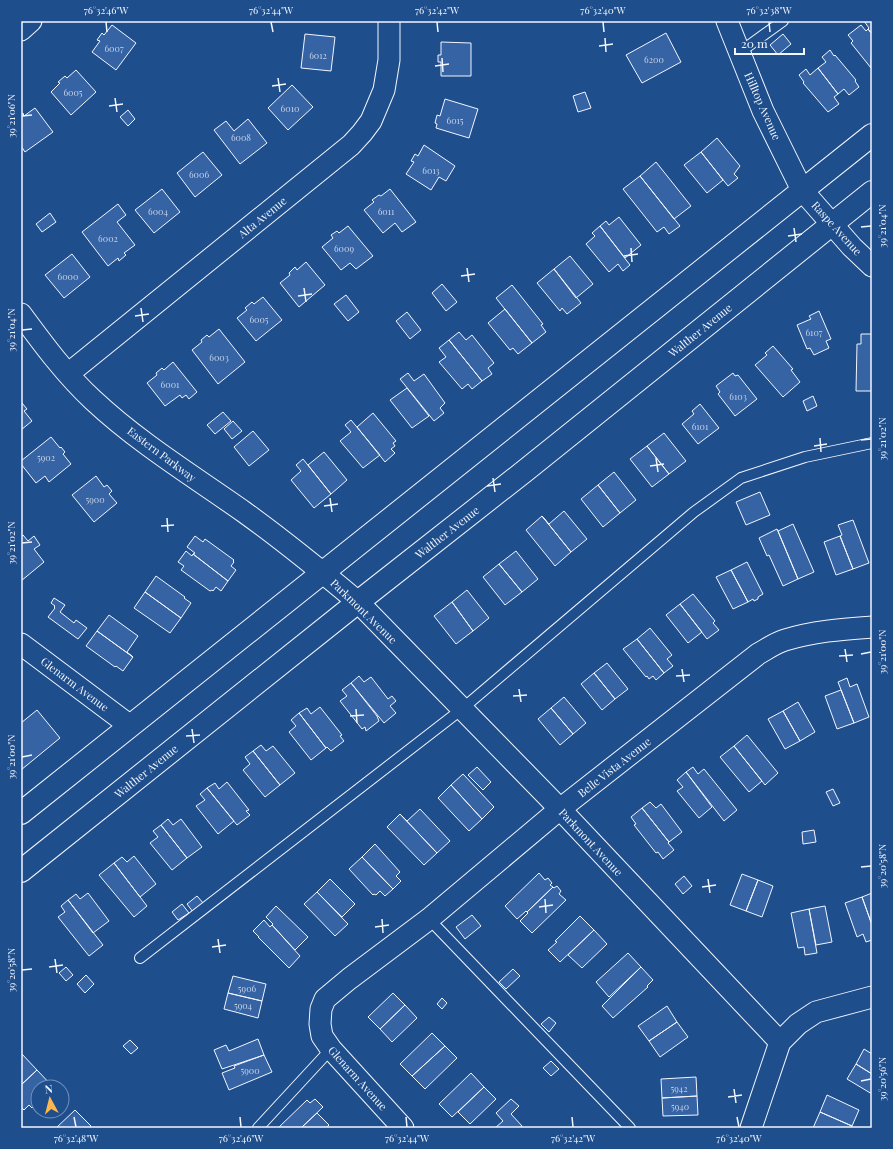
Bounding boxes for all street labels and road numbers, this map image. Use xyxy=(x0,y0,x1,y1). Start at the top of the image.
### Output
street label: Hilltop Avenue xyxy=(741,70,785,143)
street label: Alta Avenue xyxy=(234,193,290,242)
street label: Raspe Avenue xyxy=(809,198,866,259)
street label: Walther Avenue xyxy=(664,300,735,361)
street label: Eastern Parkway xyxy=(124,423,200,485)
street label: Walther Avenue xyxy=(411,502,482,562)
street label: Parkmont Avenue xyxy=(327,575,401,647)
street label: Glenarm Avenue xyxy=(38,653,112,715)
street label: Belle Vista Avenue xyxy=(574,733,654,800)
street label: Walther Avenue xyxy=(110,741,181,802)
street label: Parkmont Avenue xyxy=(556,805,627,879)
street label: Glenarm Avenue xyxy=(325,1043,391,1114)

